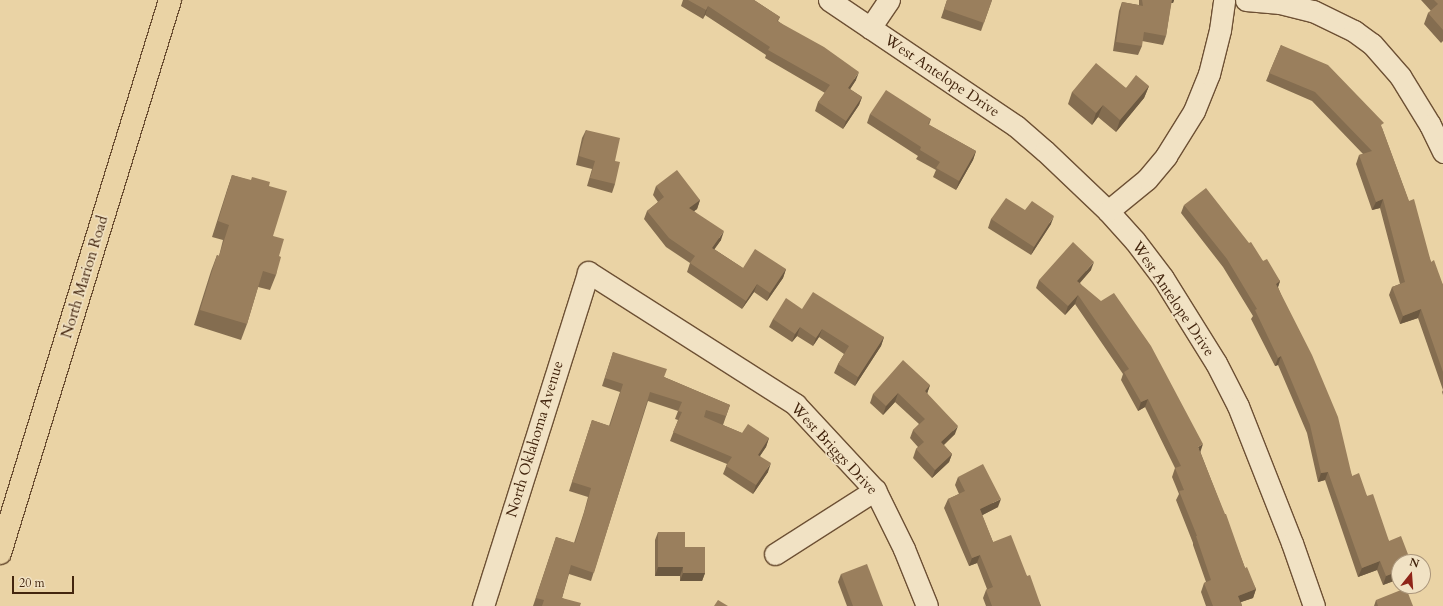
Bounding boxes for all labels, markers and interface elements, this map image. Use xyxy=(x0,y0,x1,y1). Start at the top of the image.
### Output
street label: West Antelope Drive xyxy=(881,31,1003,121)
street label: North Marion Road xyxy=(58,213,112,341)
street label: West Antelope Drive xyxy=(1128,238,1218,360)
street label: North Oklahoma Avenue xyxy=(503,359,567,519)
street label: West Briggs Drive xyxy=(787,399,881,499)
north arrow xyxy=(1391,554,1431,594)
text: N xyxy=(1408,554,1421,572)
scale bar xyxy=(14,568,76,594)
text: 20 m xyxy=(19,575,45,591)

